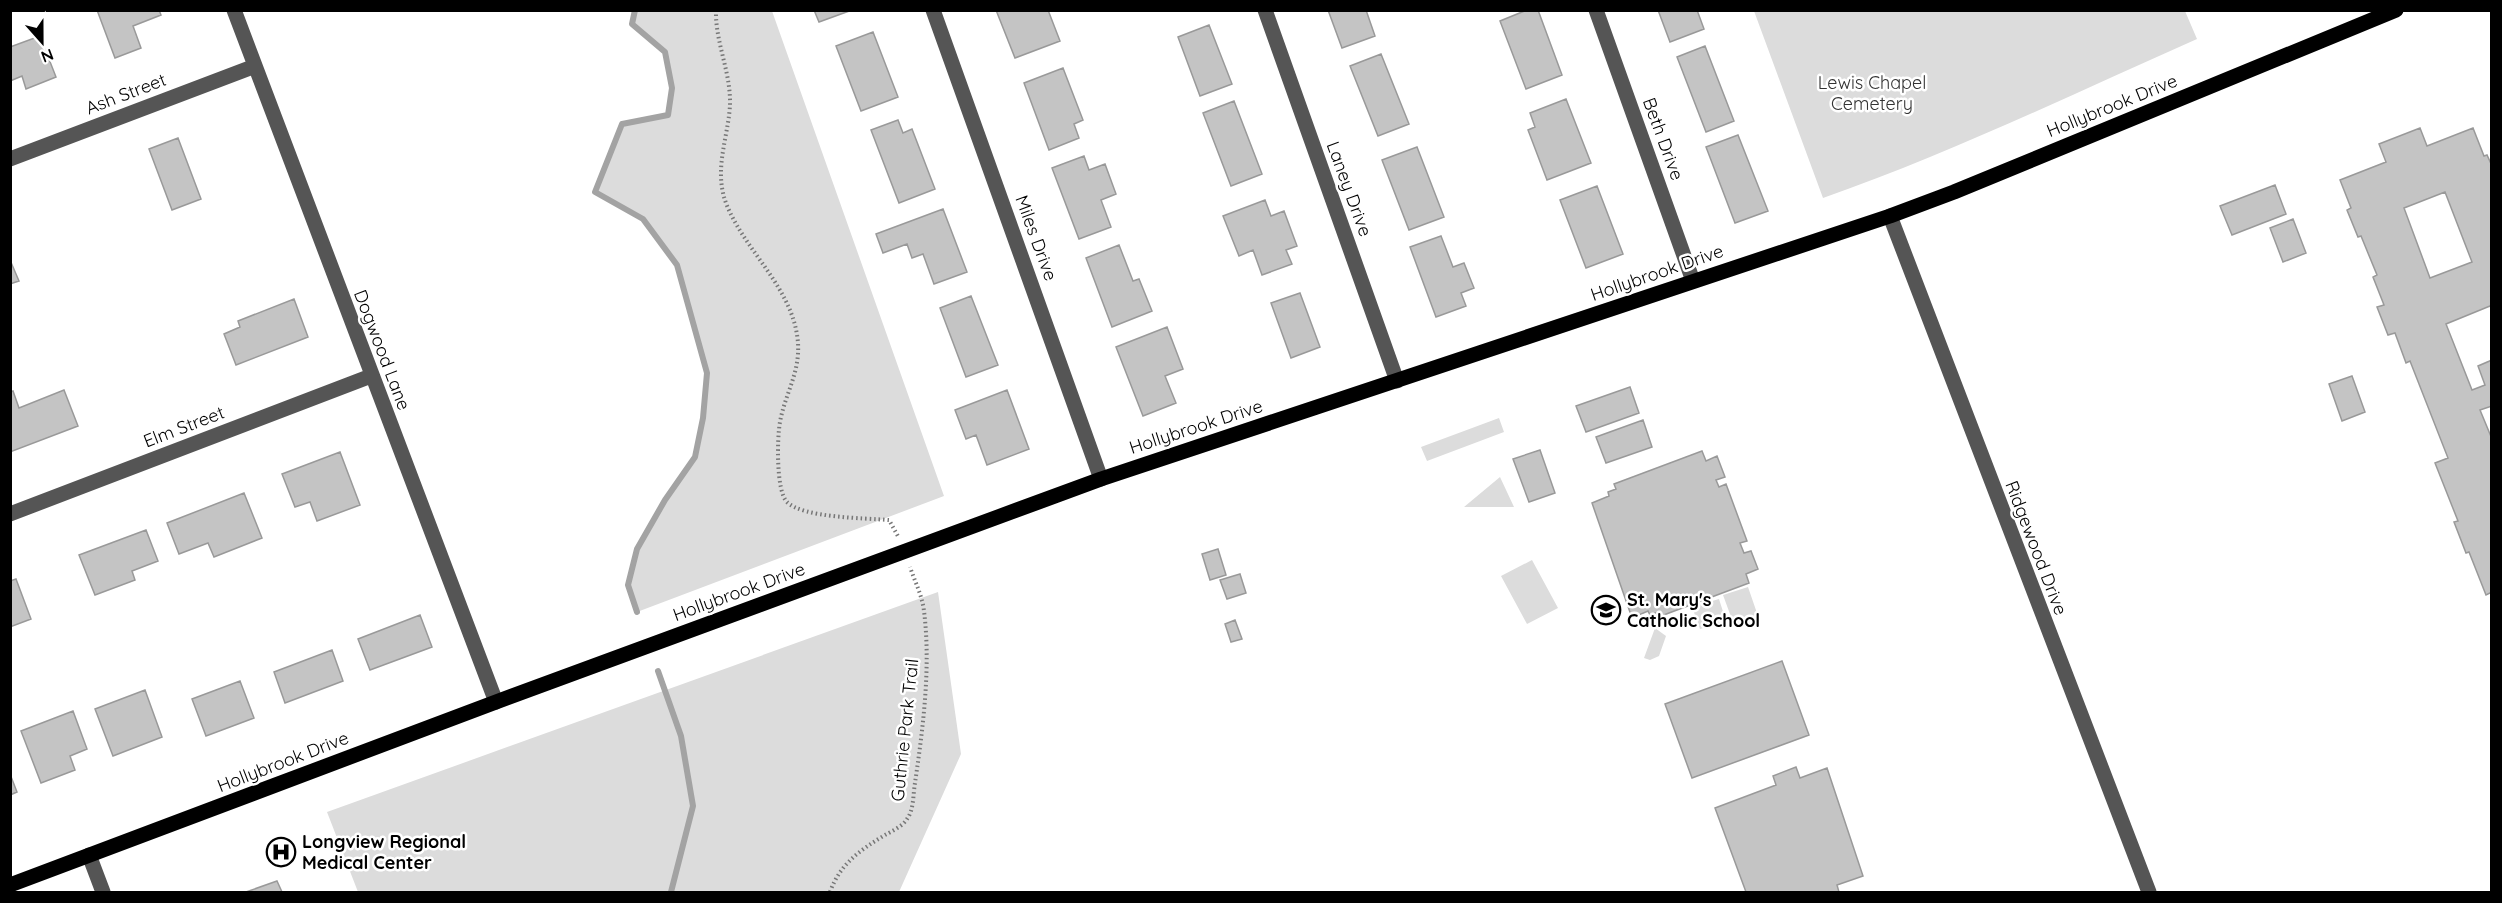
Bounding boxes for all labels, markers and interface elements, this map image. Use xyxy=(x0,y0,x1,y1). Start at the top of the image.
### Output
north arrow xyxy=(12,12,72,72)
text: N xyxy=(38,45,56,67)
street label: Ash Street xyxy=(82,68,169,119)
street label: Hollybrook Drive xyxy=(2043,69,2181,142)
park label: Lewis Chapel Cemetery xyxy=(1818,71,1926,115)
street label: Beth Drive xyxy=(1638,94,1689,183)
street label: Laney Drive xyxy=(1322,138,1377,239)
street label: Miles Drive xyxy=(1010,192,1063,284)
street label: Hollybrook Drive xyxy=(1587,239,1726,306)
street label: Dogwood Lane xyxy=(349,286,416,413)
street label: Hollybrook Drive xyxy=(1126,394,1266,459)
street label: Elm Street xyxy=(140,401,228,452)
street label: Ridgewood Drive xyxy=(2000,477,2073,618)
street label: Hollybrook Drive xyxy=(670,557,808,626)
place label: St. Mary's Catholic School xyxy=(1627,588,1760,632)
school or university icon: St. Mary's Catholic School xyxy=(1590,594,1622,626)
street label: Guthrie Park Trail xyxy=(886,657,923,802)
street label: Hollybrook Drive xyxy=(214,726,352,797)
place label: Longview Regional Medical Center xyxy=(302,830,466,874)
hospital icon: Longview Regional Medical Center xyxy=(265,836,297,868)

